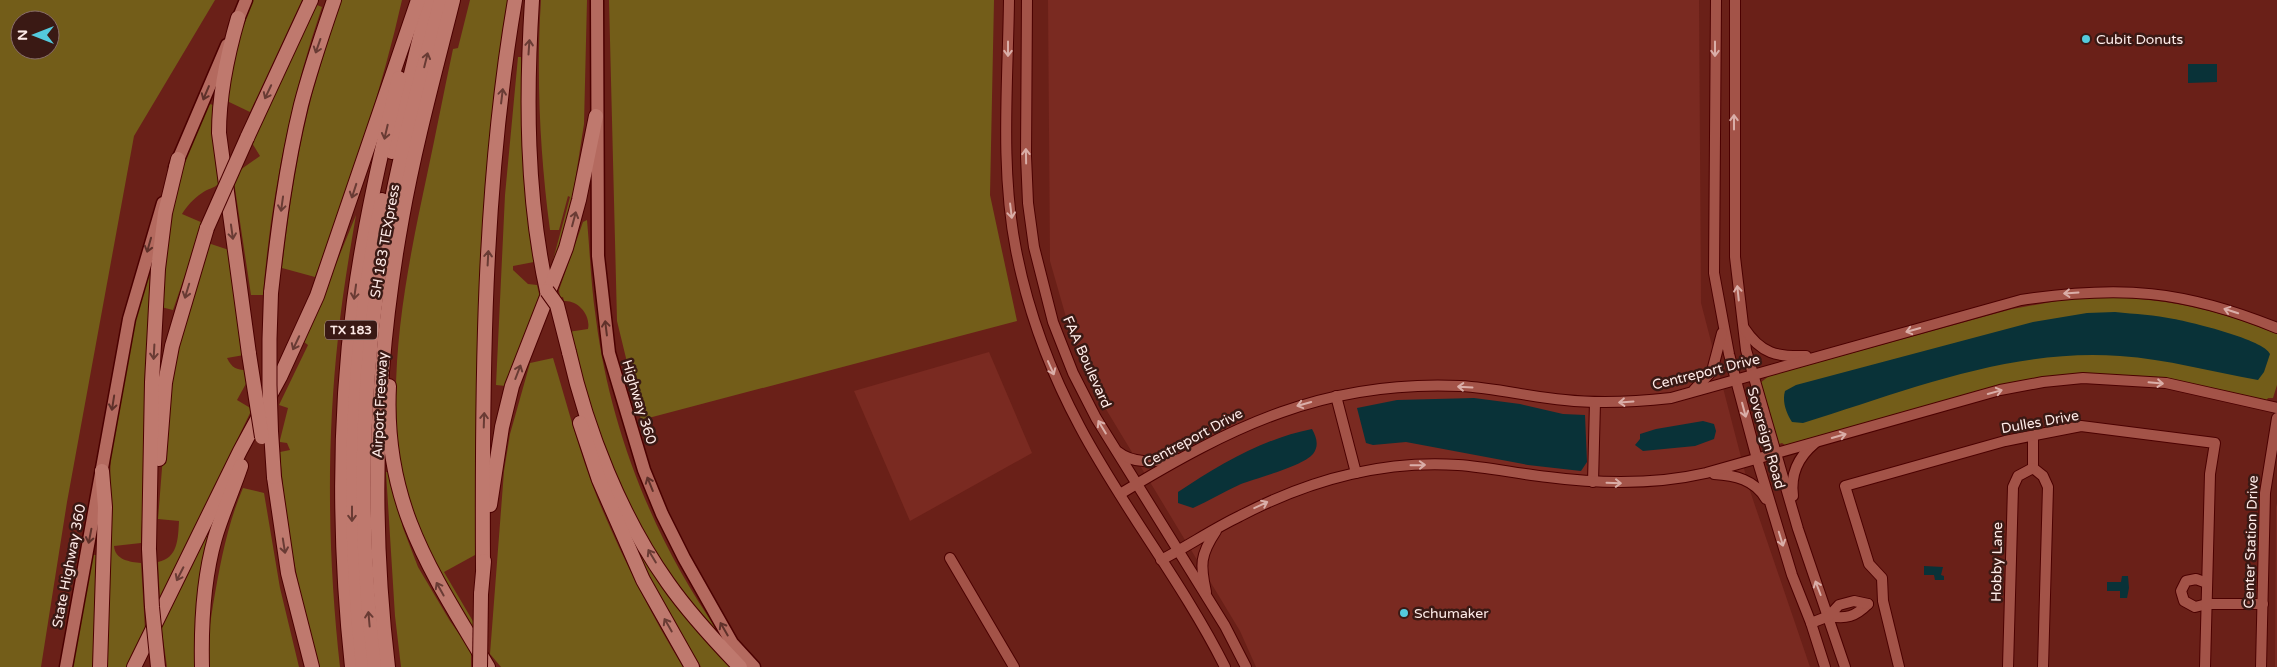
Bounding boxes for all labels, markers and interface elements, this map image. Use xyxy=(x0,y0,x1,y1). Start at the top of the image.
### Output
north arrow xyxy=(10,10,60,60)
text: N xyxy=(14,29,31,41)
place label: Cubit Donuts xyxy=(2096,31,2184,48)
marker: Cubit Donuts xyxy=(2080,33,2092,45)
one-way arrow xyxy=(313,38,322,53)
one-way arrow xyxy=(524,39,533,55)
one-way arrow xyxy=(1003,40,1013,56)
one-way arrow xyxy=(1710,40,1720,56)
one-way arrow xyxy=(422,52,431,68)
one-way arrow xyxy=(263,84,272,99)
one-way arrow xyxy=(200,85,210,100)
one-way arrow xyxy=(497,88,507,104)
one-way arrow xyxy=(1729,115,1739,131)
one-way arrow xyxy=(381,124,390,140)
one-way arrow xyxy=(1021,148,1031,164)
one-way arrow xyxy=(349,183,358,198)
street label: SH 183 TEXpress xyxy=(367,183,403,299)
one-way arrow xyxy=(276,196,286,212)
one-way arrow xyxy=(1006,203,1016,219)
one-way arrow xyxy=(570,212,580,228)
one-way arrow xyxy=(227,224,237,240)
one-way arrow xyxy=(143,237,153,253)
one-way arrow xyxy=(484,250,493,266)
one-way arrow xyxy=(181,283,191,299)
one-way arrow xyxy=(350,284,360,300)
one-way arrow xyxy=(1733,285,1743,301)
one-way arrow xyxy=(2064,288,2080,298)
one-way arrow xyxy=(2224,306,2240,315)
street label: FAA Boulevard xyxy=(1059,313,1115,411)
road number: TX 183 xyxy=(325,320,377,340)
one-way arrow xyxy=(601,321,611,337)
one-way arrow xyxy=(1906,326,1922,336)
one-way arrow xyxy=(291,335,300,350)
one-way arrow xyxy=(149,344,158,360)
street label: Centreport Drive xyxy=(1650,350,1762,394)
street label: Airport Freeway xyxy=(369,351,391,458)
street label: Highway 360 xyxy=(618,358,660,446)
one-way arrow xyxy=(1047,360,1057,375)
one-way arrow xyxy=(514,364,523,380)
one-way arrow xyxy=(2148,378,2164,387)
one-way arrow xyxy=(1457,382,1473,391)
street label: Sovereign Road xyxy=(1743,385,1789,491)
one-way arrow xyxy=(1987,386,2003,396)
one-way arrow xyxy=(108,395,118,411)
one-way arrow xyxy=(1619,397,1635,407)
one-way arrow xyxy=(1297,400,1313,409)
one-way arrow xyxy=(1740,402,1749,418)
street label: Centreport Drive xyxy=(1140,405,1246,471)
street label: Dulles Drive xyxy=(2000,407,2080,437)
one-way arrow xyxy=(479,413,488,429)
one-way arrow xyxy=(1096,421,1106,435)
one-way arrow xyxy=(1830,430,1846,440)
one-way arrow xyxy=(1409,460,1425,470)
street label: Center Station Drive xyxy=(2240,475,2262,609)
one-way arrow xyxy=(645,477,654,492)
one-way arrow xyxy=(1606,478,1622,487)
one-way arrow xyxy=(1253,500,1268,510)
street label: State Highway 360 xyxy=(49,503,89,629)
one-way arrow xyxy=(348,506,357,522)
street label: Hobby Lane xyxy=(1988,522,2006,602)
one-way arrow xyxy=(85,528,94,544)
one-way arrow xyxy=(1776,531,1786,547)
one-way arrow xyxy=(279,537,289,553)
one-way arrow xyxy=(646,549,656,563)
one-way arrow xyxy=(175,566,184,581)
one-way arrow xyxy=(435,581,445,596)
one-way arrow xyxy=(1813,581,1822,596)
place label: Schumaker xyxy=(1414,605,1489,622)
marker: Schumaker xyxy=(1398,607,1410,619)
one-way arrow xyxy=(364,611,374,627)
one-way arrow xyxy=(662,618,672,633)
one-way arrow xyxy=(719,621,729,636)

